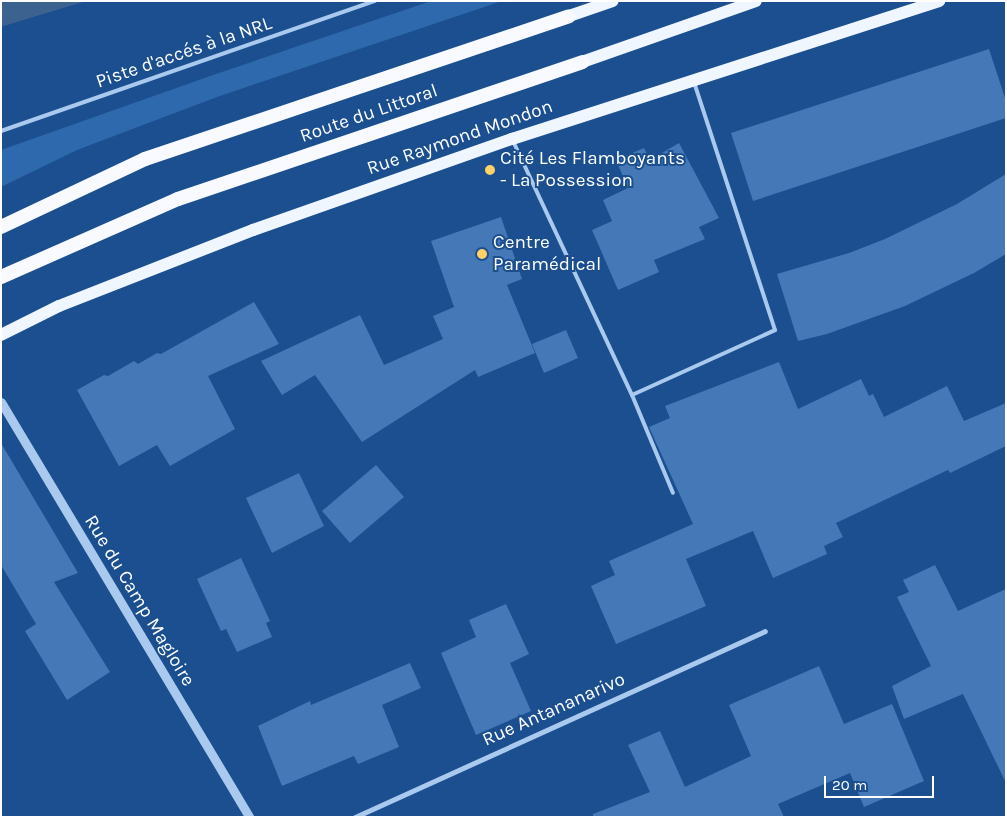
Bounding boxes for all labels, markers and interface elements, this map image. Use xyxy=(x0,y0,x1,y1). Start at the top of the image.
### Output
street label: Piste d'accés à la NRL xyxy=(93,12,275,94)
street label: Route du Littoral xyxy=(297,80,441,148)
street label: Rue Raymond Mondon xyxy=(364,96,556,180)
place label: Cité Les Flamboyants - La Possession xyxy=(500,148,685,192)
marker: Cité Les Flamboyants - La Possession xyxy=(484,164,496,176)
place label: Centre Paramédical xyxy=(493,232,601,276)
marker: Centre Paramédical xyxy=(475,247,489,261)
street label: Rue du Camp Magloire xyxy=(79,511,199,691)
street label: Rue Antananarivo xyxy=(479,668,629,752)
scale bar xyxy=(827,766,937,798)
text: 20 m xyxy=(832,776,867,794)

